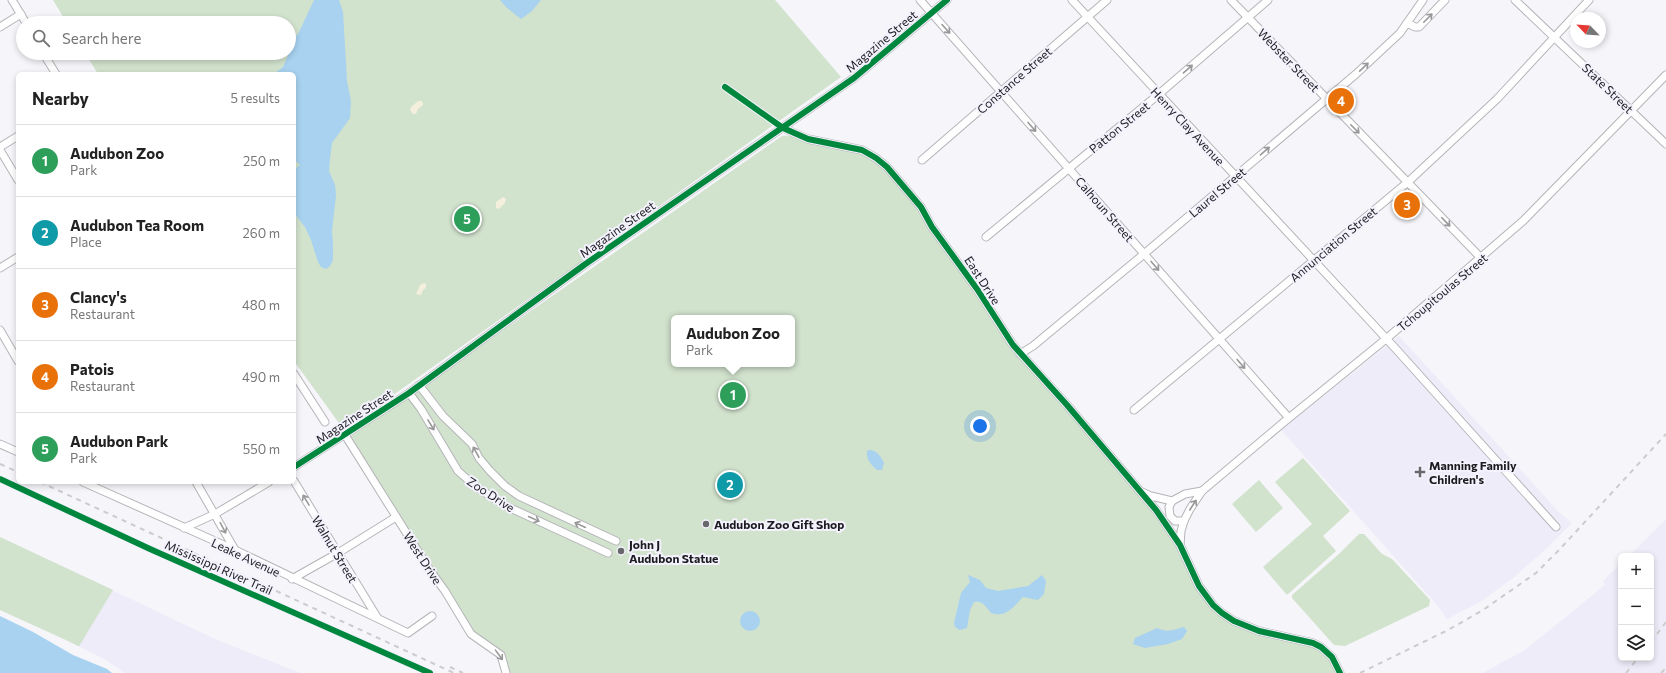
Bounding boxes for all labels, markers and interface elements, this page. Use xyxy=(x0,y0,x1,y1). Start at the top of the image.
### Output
street label: Magazine Street xyxy=(842,7,920,75)
north arrow xyxy=(1570,12,1606,48)
one-way arrow xyxy=(1423,13,1433,23)
search box xyxy=(16,16,296,60)
one-way arrow xyxy=(942,24,951,35)
street label: Webster Street xyxy=(1255,26,1323,95)
icon: search xyxy=(30,27,52,49)
text: Search here xyxy=(62,29,141,47)
street label: Constance Street xyxy=(974,44,1054,116)
street label: State Street xyxy=(1580,60,1636,116)
one-way arrow xyxy=(1359,62,1369,72)
one-way arrow xyxy=(1183,64,1194,73)
street label: Henry Clay Avenue xyxy=(1148,84,1228,168)
pin: 4 xyxy=(1328,86,1354,116)
text: Nearby xyxy=(32,88,89,109)
text: 5 results xyxy=(230,90,280,106)
street label: Patton Street xyxy=(1086,98,1152,156)
one-way arrow xyxy=(1028,121,1037,132)
one-way arrow xyxy=(1350,124,1360,134)
text: Audubon Zoo xyxy=(70,144,164,162)
one-way arrow xyxy=(1260,147,1270,156)
text: 1 xyxy=(42,153,48,169)
text: 250 m xyxy=(243,153,280,169)
text: Park xyxy=(70,162,97,178)
street label: Laurel Street xyxy=(1186,164,1248,220)
street label: Calhoun Street xyxy=(1073,174,1137,244)
pin: 3 xyxy=(1394,190,1420,220)
street label: Magazine Street xyxy=(577,198,657,260)
pin: 5 xyxy=(454,204,480,234)
street label: Annunciation Street xyxy=(1287,204,1379,284)
text: Audubon Tea Room xyxy=(70,216,204,234)
one-way arrow xyxy=(1441,217,1451,227)
text: 2 xyxy=(41,225,49,241)
text: 260 m xyxy=(243,225,280,241)
text: Place xyxy=(70,234,102,250)
street label: Tchoupitoulas Street xyxy=(1394,250,1490,334)
street label: East Drive xyxy=(962,253,1004,307)
one-way arrow xyxy=(1151,261,1160,272)
text: Clancy's xyxy=(70,288,127,306)
text: 3 xyxy=(41,297,49,313)
text: 480 m xyxy=(242,297,280,313)
text: Restaurant xyxy=(70,306,135,322)
popup xyxy=(671,315,795,367)
text: Audubon Zoo xyxy=(686,324,780,342)
text: Park xyxy=(686,342,713,358)
one-way arrow xyxy=(1236,359,1246,369)
text: Patois xyxy=(70,360,114,378)
text: 4 xyxy=(41,369,49,385)
text: 490 m xyxy=(242,369,280,385)
text: Restaurant xyxy=(70,378,135,394)
pin: 1 xyxy=(720,380,746,410)
street label: Magazine Street xyxy=(313,386,395,446)
your location xyxy=(970,416,990,436)
one-way arrow xyxy=(427,419,435,431)
text: Audubon Park xyxy=(70,432,168,450)
text: 5 xyxy=(41,441,49,457)
text: 550 m xyxy=(243,441,280,457)
one-way arrow xyxy=(472,446,479,458)
text: Park xyxy=(70,450,97,466)
place label: Manning Family Children's xyxy=(1429,458,1517,486)
marker: Manning Family Children's xyxy=(1414,466,1426,478)
pin: 2 xyxy=(717,470,743,500)
street label: Zoo Drive xyxy=(465,474,517,514)
one-way arrow xyxy=(301,494,309,506)
one-way arrow xyxy=(1188,500,1197,511)
street label: Walnut Street xyxy=(310,513,361,585)
one-way arrow xyxy=(528,516,540,523)
place label: Audubon Zoo Gift Shop xyxy=(714,517,844,531)
marker: Audubon Zoo Gift Shop xyxy=(701,519,711,529)
one-way arrow xyxy=(575,521,587,528)
one-way arrow xyxy=(219,522,227,534)
street label: West Drive xyxy=(401,529,445,587)
street label: Leake Avenue xyxy=(209,535,283,579)
street label: Mississippi River Trail xyxy=(163,537,275,597)
place label: John J Audubon Statue xyxy=(629,537,718,565)
marker: John J Audubon Statue xyxy=(616,546,626,556)
map controls xyxy=(1618,553,1654,661)
button: + xyxy=(1618,553,1654,589)
button: − xyxy=(1618,589,1654,625)
button: layers xyxy=(1618,625,1654,661)
one-way arrow xyxy=(495,650,503,661)

